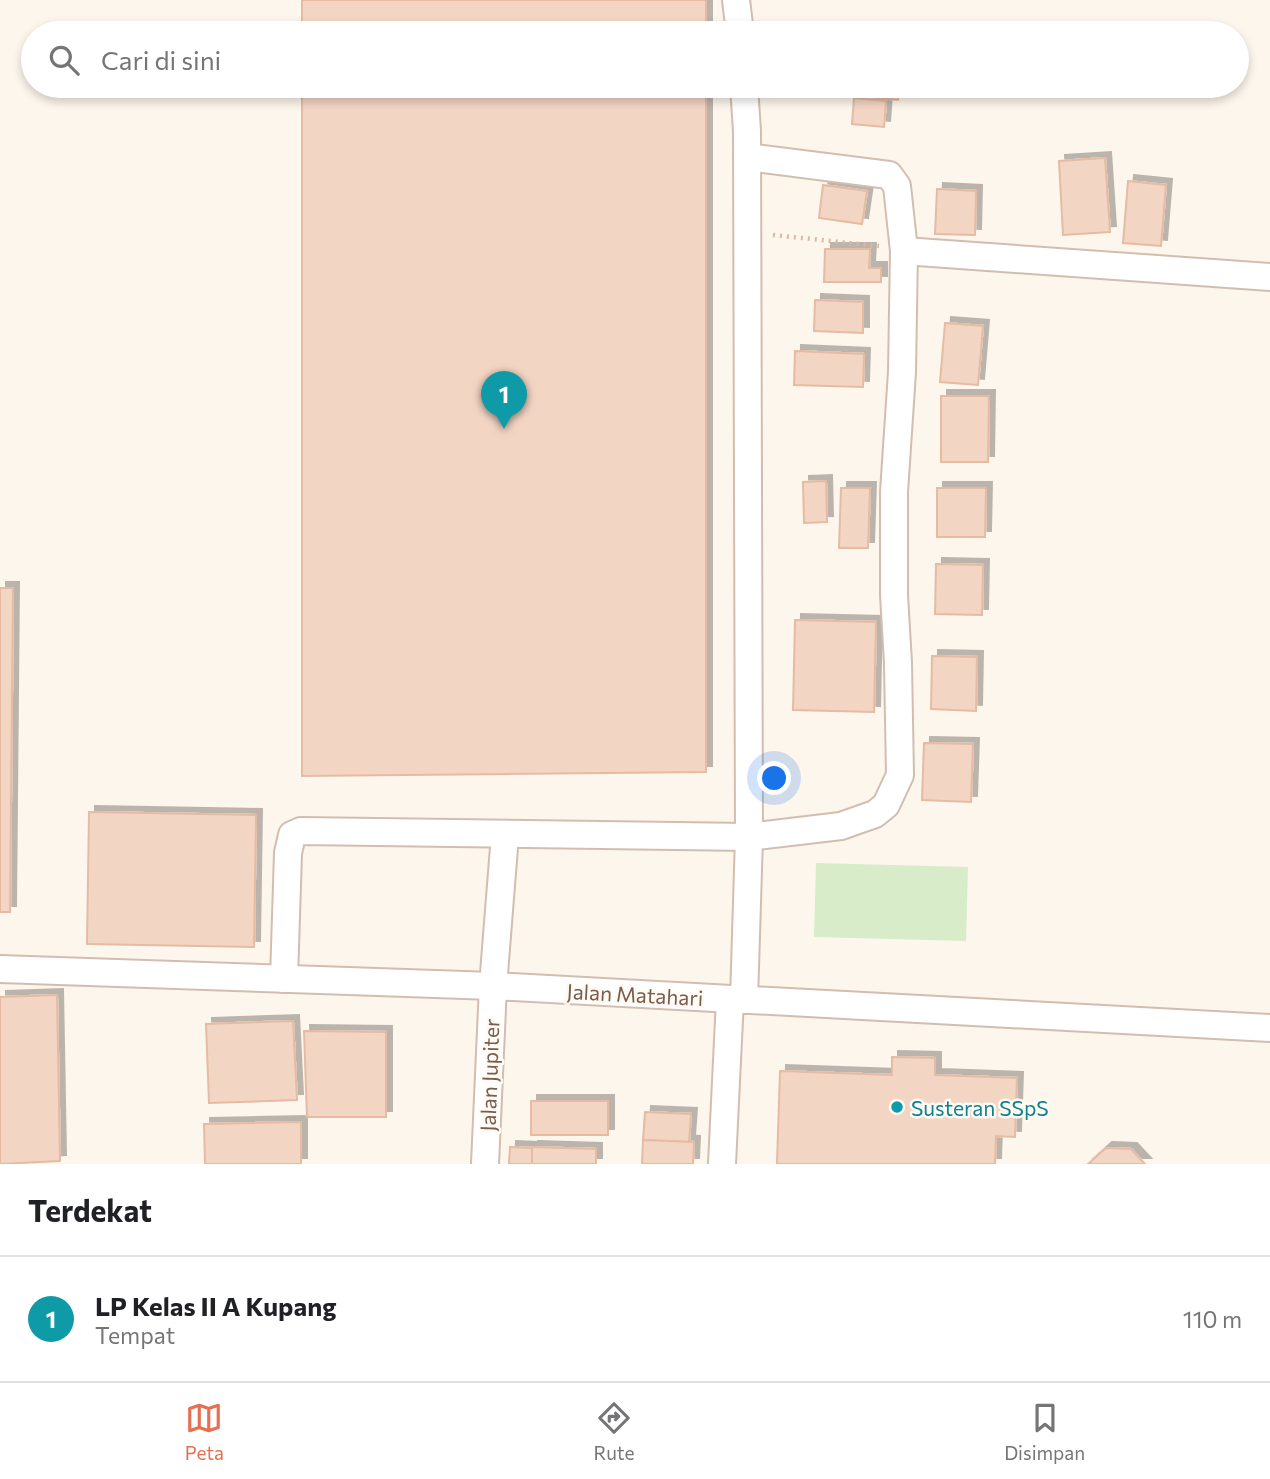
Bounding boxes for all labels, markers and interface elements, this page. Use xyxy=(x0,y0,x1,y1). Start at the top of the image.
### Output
search box xyxy=(21,21,1249,98)
icon: search xyxy=(45,41,83,79)
text: Cari di sini xyxy=(101,44,221,75)
pin: 1 xyxy=(481,371,527,429)
your location xyxy=(757,761,791,795)
street label: Jalan Matahari xyxy=(566,978,704,1010)
street label: Jalan Jupiter xyxy=(475,1018,503,1132)
place label: Susteran SSpS xyxy=(911,1095,1049,1120)
marker: Susteran SSpS xyxy=(889,1099,905,1115)
text: Terdekat xyxy=(28,1191,152,1228)
text: LP Kelas II A Kupang xyxy=(95,1290,337,1321)
text: 1 xyxy=(46,1305,56,1333)
text: 110 m xyxy=(1183,1305,1242,1333)
text: Tempat xyxy=(95,1321,175,1349)
tab: Peta xyxy=(185,1399,224,1464)
tab: Rute xyxy=(594,1399,635,1464)
tab: Disimpan xyxy=(1004,1399,1085,1464)

